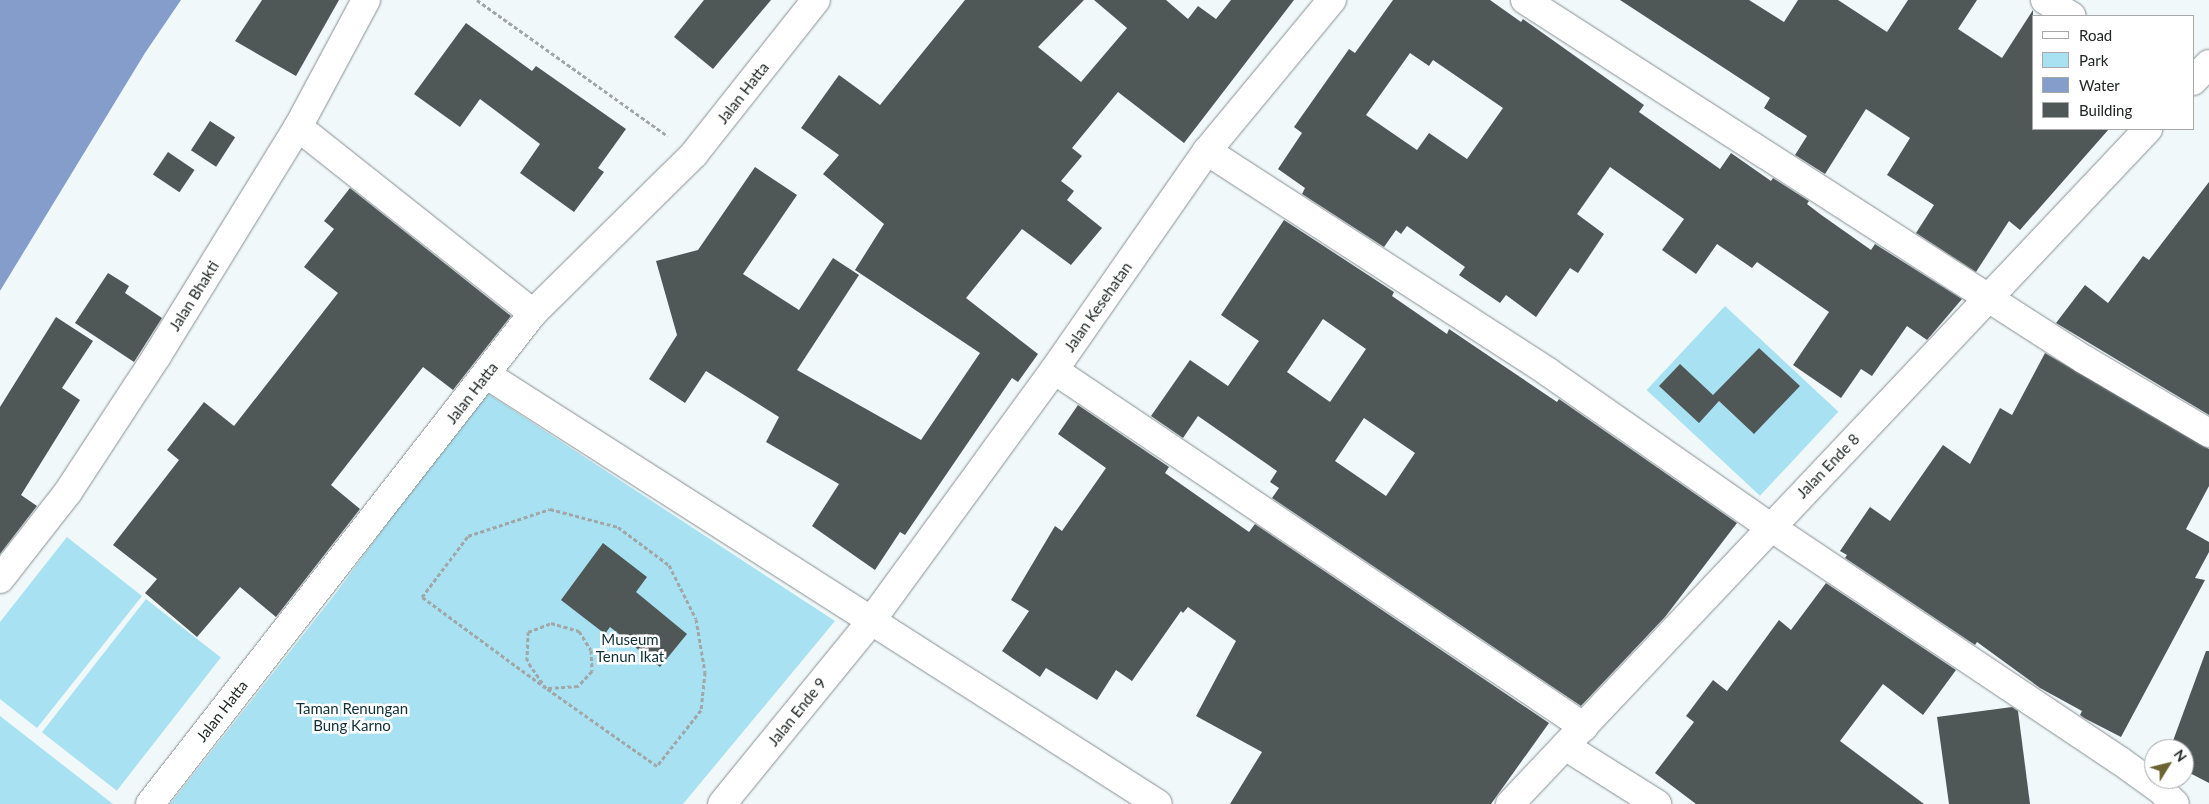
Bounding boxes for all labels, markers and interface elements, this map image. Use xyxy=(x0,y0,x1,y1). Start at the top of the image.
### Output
legend xyxy=(2032,15,2194,130)
text: Road xyxy=(2079,26,2112,44)
text: Park xyxy=(2079,51,2108,69)
street label: Jalan Hatta xyxy=(713,59,773,127)
text: Water xyxy=(2079,76,2120,94)
text: Building xyxy=(2079,101,2132,119)
street label: Jalan Bhakti xyxy=(165,258,223,334)
street label: Jalan Kesehatan xyxy=(1060,259,1136,355)
street label: Jalan Hatta xyxy=(442,359,502,427)
street label: Jalan Ende 8 xyxy=(1793,430,1863,502)
park label: Museum Tenun Ikat xyxy=(596,630,664,665)
street label: Jalan Ende 9 xyxy=(764,674,830,750)
street label: Jalan Hatta xyxy=(192,677,252,745)
park label: Taman Renungan Bung Karno xyxy=(296,699,408,734)
north arrow xyxy=(2144,739,2194,789)
text: N xyxy=(2171,746,2191,765)

